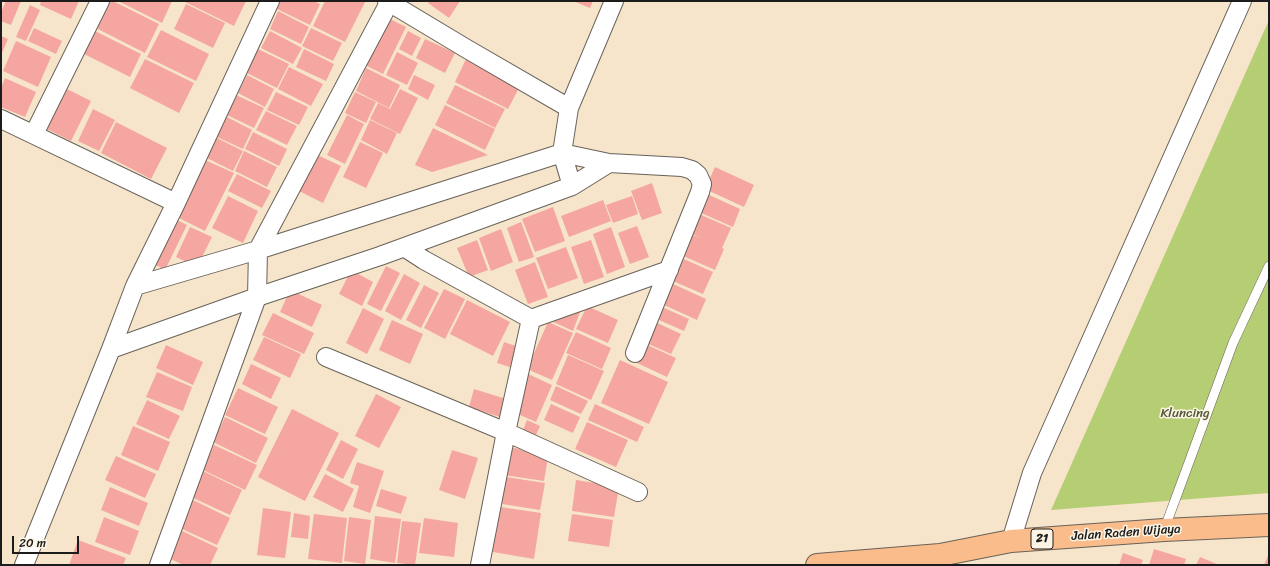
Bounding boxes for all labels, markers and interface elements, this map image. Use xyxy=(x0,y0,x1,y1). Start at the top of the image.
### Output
park label: Kluncing xyxy=(1160,406,1210,422)
street label: Jalan Raden Wijaya xyxy=(1071,521,1181,545)
scale bar xyxy=(14,528,81,554)
road number: 21 xyxy=(1031,529,1053,549)
text: 20 m xyxy=(19,532,46,554)

